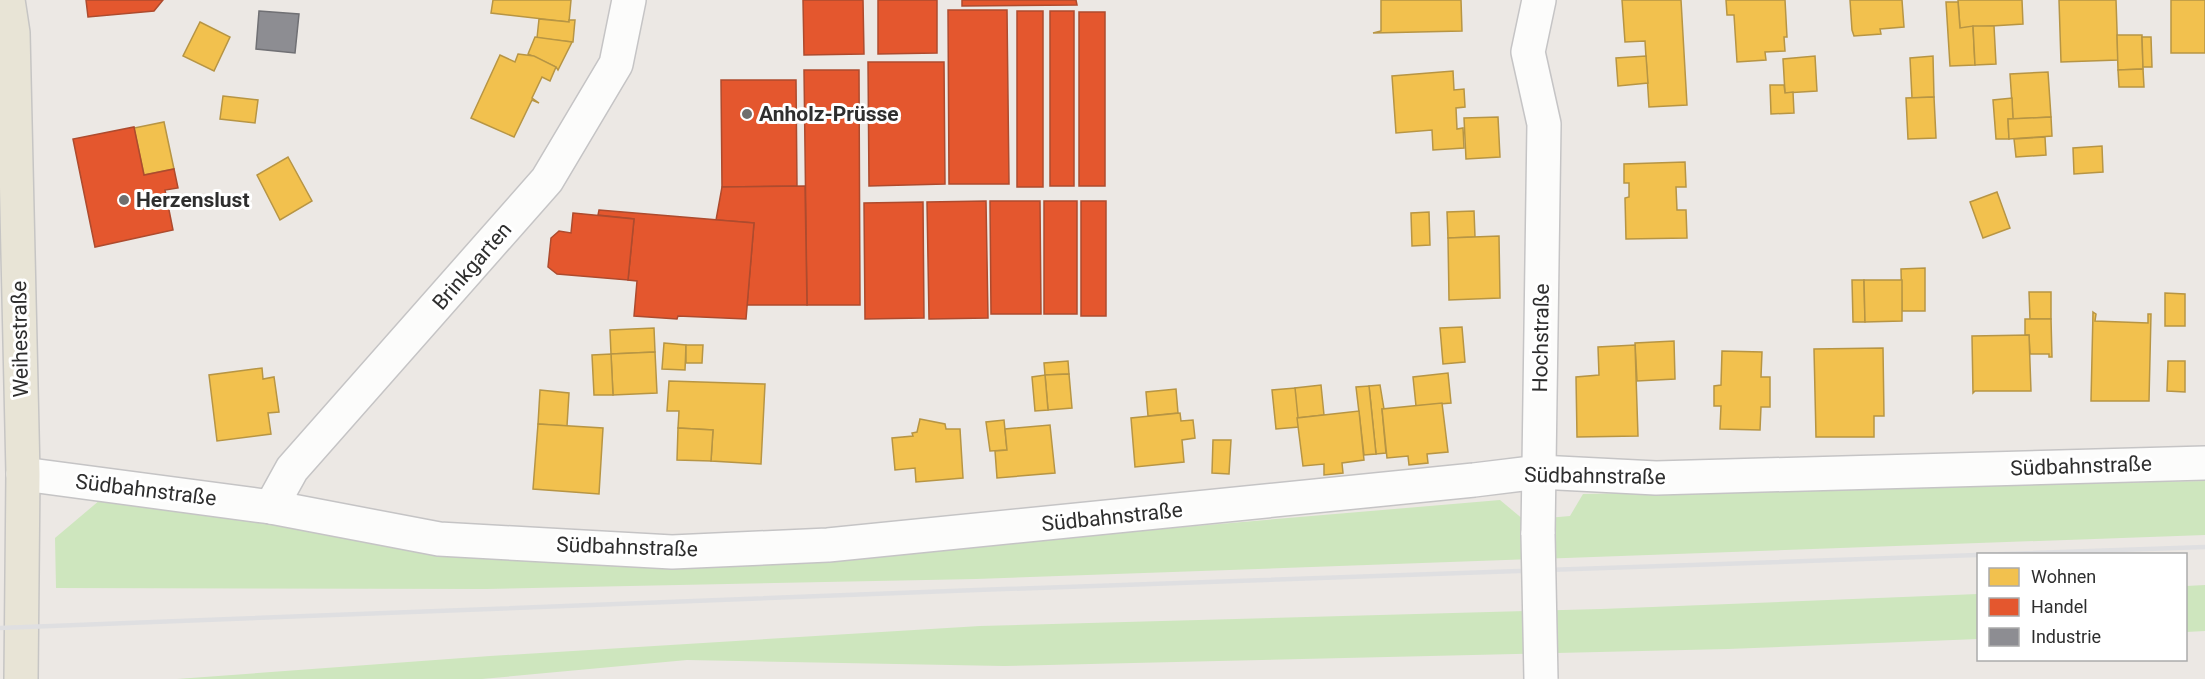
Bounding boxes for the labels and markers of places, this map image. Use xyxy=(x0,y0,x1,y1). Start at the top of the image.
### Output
place label: Anholz-Prüsse xyxy=(759,102,899,126)
marker: Anholz-Prüsse xyxy=(740,107,754,121)
place label: Herzenslust xyxy=(136,188,250,212)
marker: Herzenslust xyxy=(117,193,131,207)

